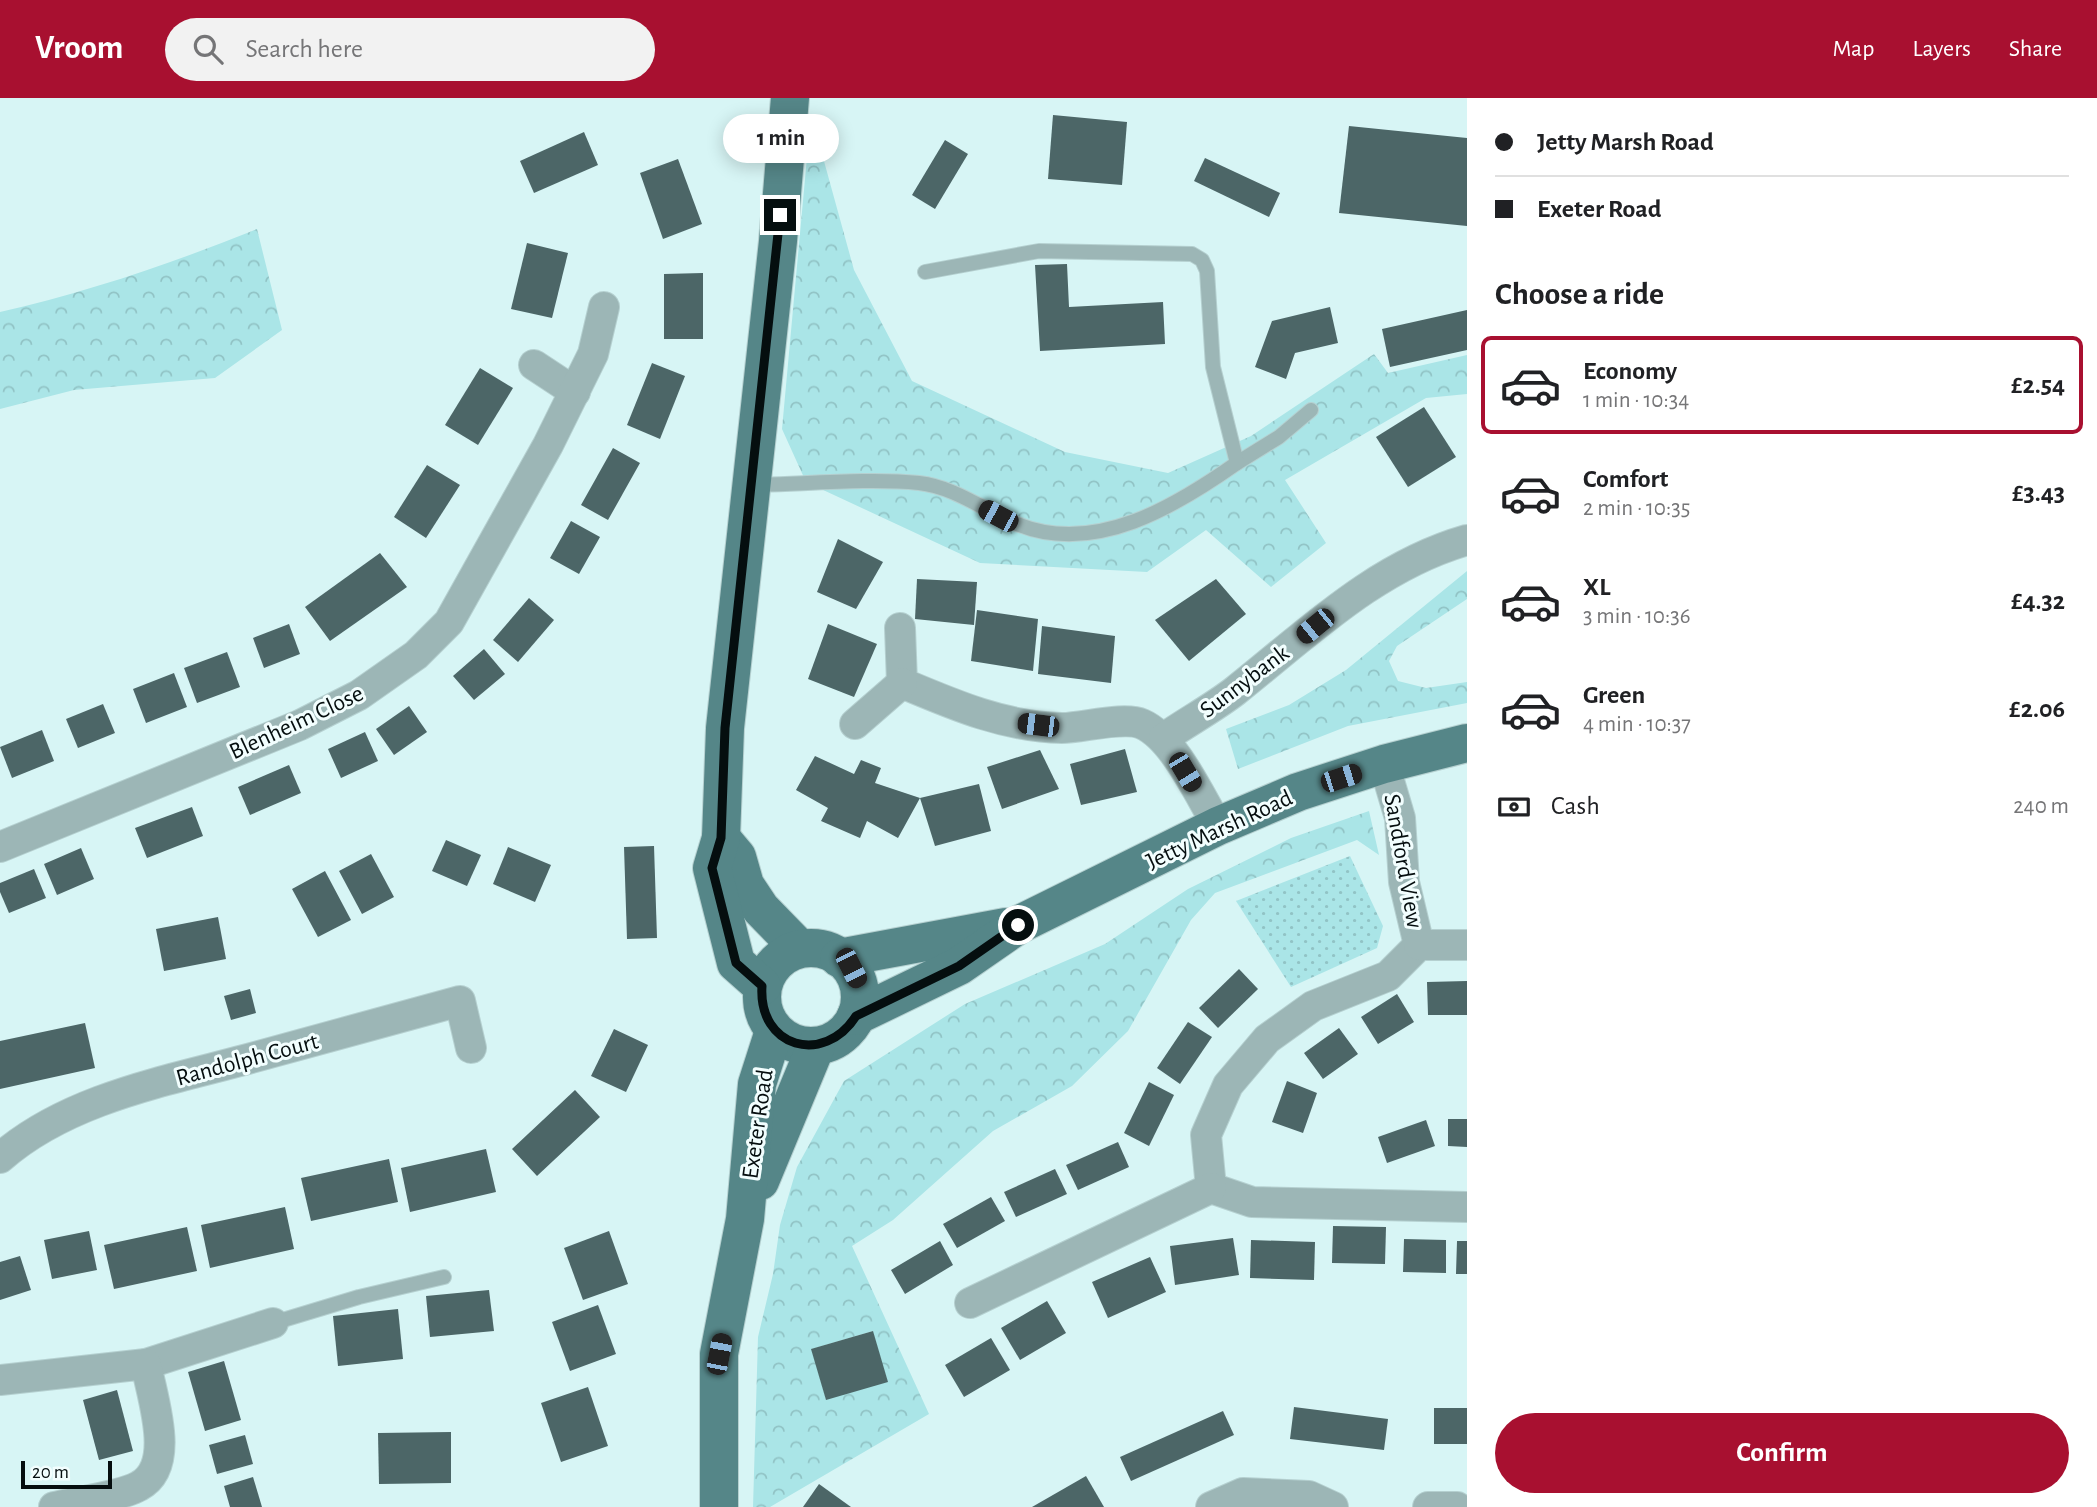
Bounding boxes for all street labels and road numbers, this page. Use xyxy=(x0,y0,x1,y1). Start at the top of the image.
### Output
street label: Sunnybank xyxy=(1196,641,1293,723)
street label: Blenheim Close xyxy=(226,681,367,764)
street label: Jetty Marsh Road xyxy=(1143,786,1296,874)
street label: Sandford View xyxy=(1379,792,1427,930)
street label: Randolph Court xyxy=(174,1029,321,1090)
street label: Exeter Road xyxy=(738,1068,778,1181)

